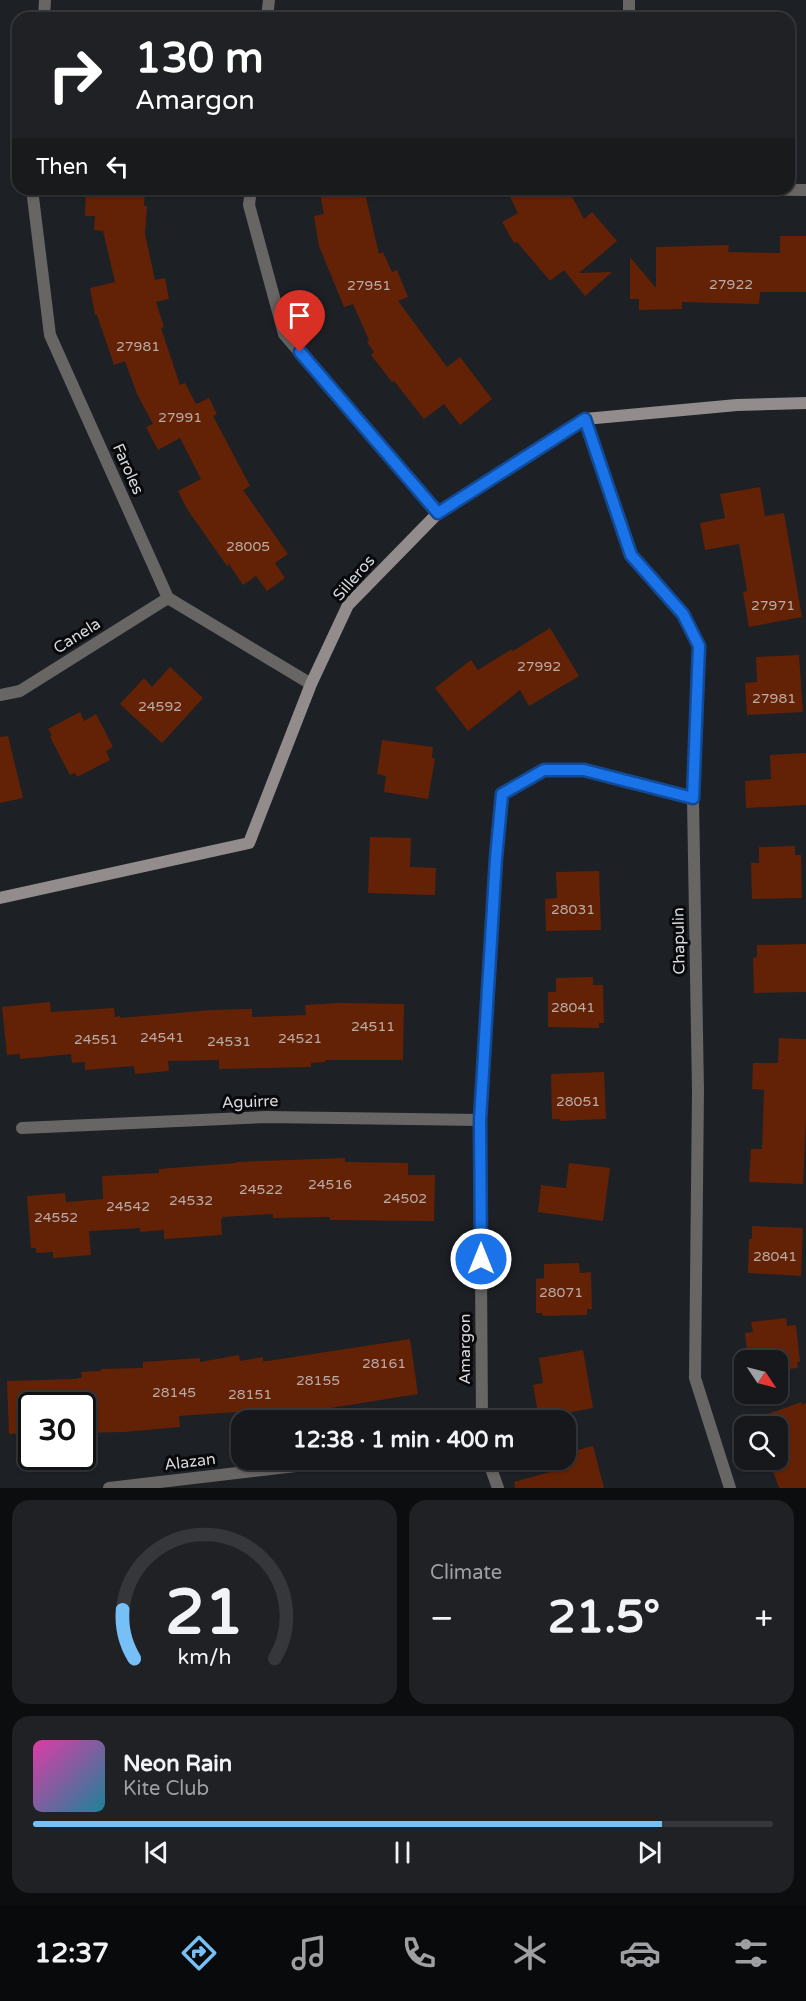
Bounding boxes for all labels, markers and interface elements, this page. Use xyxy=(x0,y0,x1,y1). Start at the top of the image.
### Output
text: 130 m xyxy=(135,33,264,84)
icon: right xyxy=(36,36,114,114)
text: Amargon xyxy=(135,84,255,117)
icon: left xyxy=(101,150,134,183)
text: Then xyxy=(36,154,89,180)
house number: 27922 xyxy=(709,276,753,293)
house number: 27951 xyxy=(347,277,391,294)
pin xyxy=(274,290,325,352)
icon: arrive xyxy=(283,299,316,332)
house number: 27981 xyxy=(116,338,160,355)
house number: 27991 xyxy=(158,409,202,426)
street label: Faroles xyxy=(108,440,148,498)
house number: 28005 xyxy=(226,538,270,555)
street label: Silleros xyxy=(329,551,379,605)
house number: 27971 xyxy=(751,597,795,614)
street label: Canela xyxy=(50,614,104,658)
house number: 27992 xyxy=(517,658,561,675)
house number: 27981 xyxy=(752,690,796,707)
house number: 24592 xyxy=(138,698,182,715)
house number: 28031 xyxy=(551,901,595,918)
street label: Chapulin xyxy=(668,907,690,975)
house number: 28041 xyxy=(551,999,595,1016)
house number: 24511 xyxy=(351,1018,395,1035)
house number: 24541 xyxy=(140,1029,184,1046)
house number: 24521 xyxy=(278,1030,322,1047)
house number: 24551 xyxy=(74,1031,118,1048)
house number: 24531 xyxy=(207,1033,251,1050)
street label: Aguirre xyxy=(221,1091,279,1113)
house number: 28051 xyxy=(556,1093,600,1110)
house number: 24516 xyxy=(308,1176,352,1193)
house number: 24522 xyxy=(239,1181,283,1198)
house number: 24502 xyxy=(383,1190,427,1207)
house number: 24532 xyxy=(169,1192,213,1209)
house number: 24542 xyxy=(106,1198,150,1215)
house number: 24552 xyxy=(34,1209,78,1226)
position arrow xyxy=(449,1227,513,1291)
house number: 28041 xyxy=(753,1248,797,1265)
house number: 28071 xyxy=(539,1284,583,1301)
street label: Amargon xyxy=(455,1314,475,1384)
north arrow xyxy=(734,1350,788,1404)
map controls xyxy=(734,1350,788,1470)
house number: 28161 xyxy=(362,1355,406,1372)
house number: 28155 xyxy=(296,1372,340,1389)
house number: 28145 xyxy=(152,1384,196,1401)
house number: 28151 xyxy=(228,1386,272,1403)
speed limit sign: 30 xyxy=(18,1392,96,1470)
button: search xyxy=(734,1416,788,1470)
text: 12:38 · 1 min · 400 m xyxy=(293,1427,514,1453)
street label: Alazan xyxy=(163,1449,217,1475)
text: Climate xyxy=(430,1561,502,1585)
text: 21 xyxy=(165,1576,244,1651)
text: 21.5° xyxy=(548,1591,660,1645)
text: − xyxy=(430,1599,454,1638)
text: + xyxy=(754,1599,773,1638)
text: km/h xyxy=(178,1644,231,1670)
text: Neon Rain xyxy=(123,1751,232,1777)
text: Kite Club xyxy=(123,1777,209,1801)
icon: previous xyxy=(140,1836,173,1869)
icon: pause xyxy=(386,1836,419,1869)
icon: next xyxy=(633,1836,666,1869)
icon: directions xyxy=(178,1932,220,1974)
icon: music xyxy=(288,1932,330,1974)
icon: phone xyxy=(398,1932,440,1974)
icon: climate xyxy=(509,1932,551,1974)
icon: car xyxy=(619,1932,661,1974)
icon: filters xyxy=(730,1932,772,1974)
text: 12:37 xyxy=(34,1937,109,1970)

